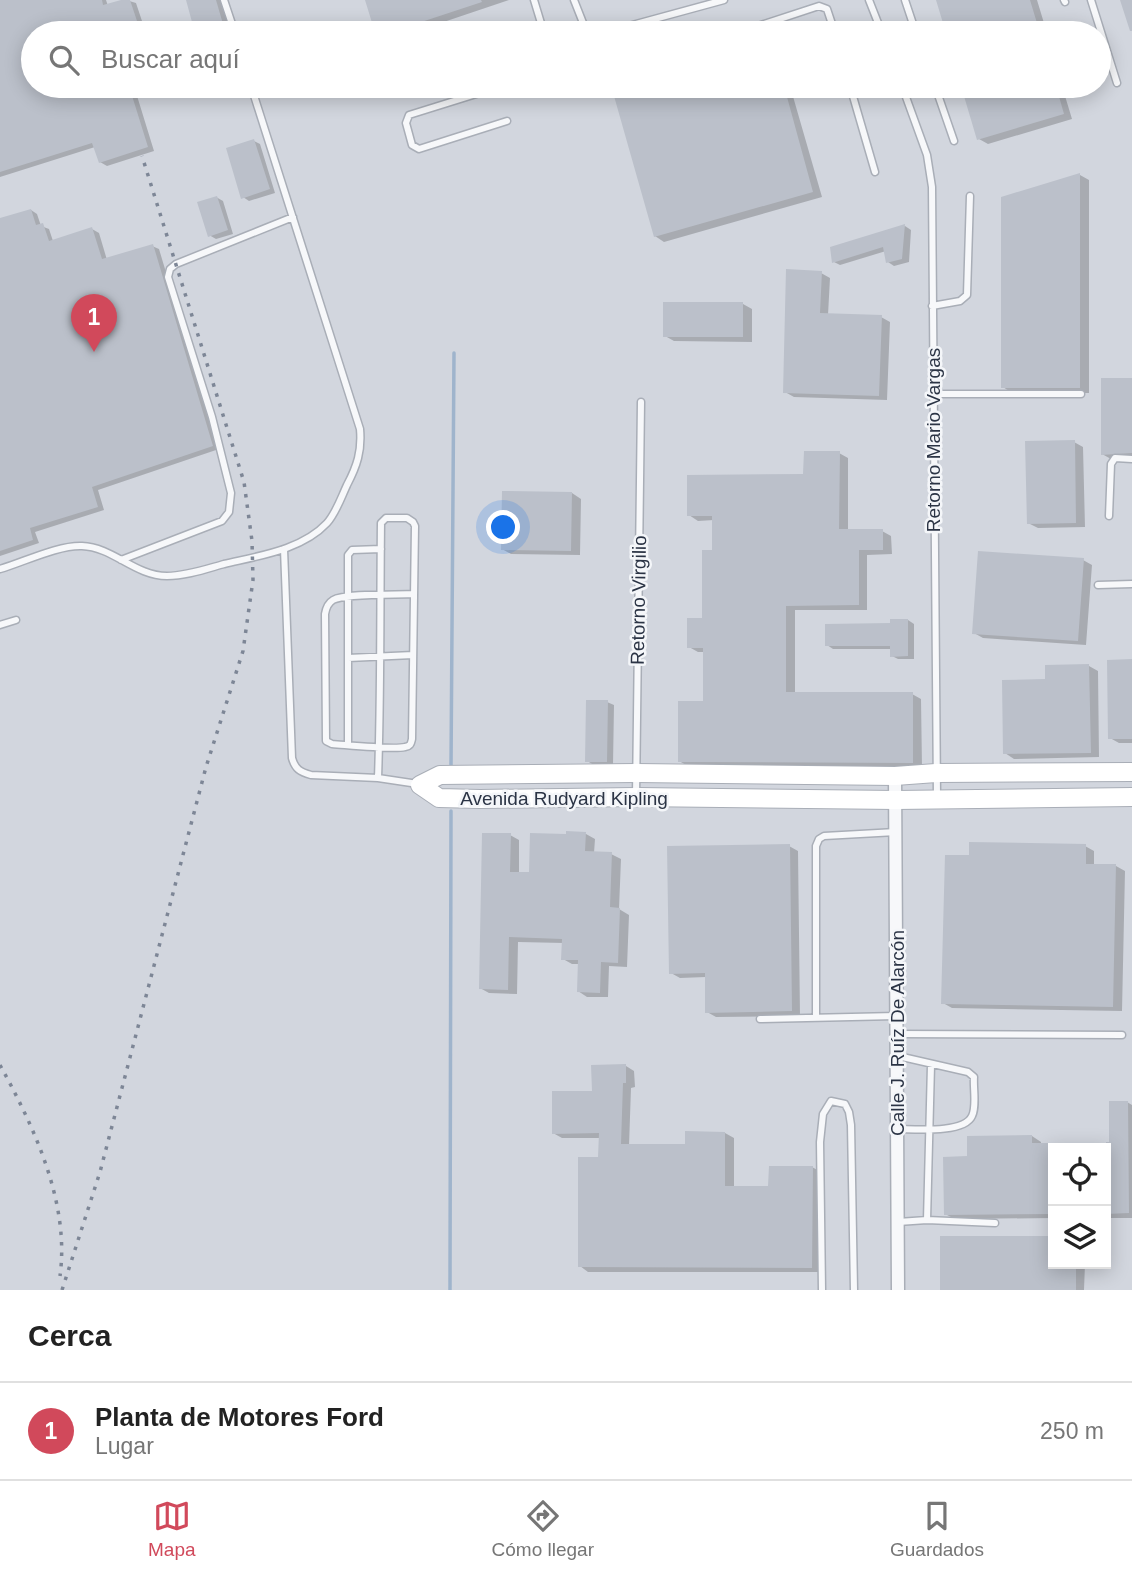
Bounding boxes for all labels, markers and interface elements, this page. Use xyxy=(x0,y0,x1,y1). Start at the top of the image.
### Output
search box xyxy=(21,21,1111,98)
icon: search xyxy=(45,41,83,79)
text: Buscar aquí xyxy=(101,44,240,74)
pin: 1 xyxy=(71,294,117,352)
street label: Retorno Mario Vargas xyxy=(923,348,944,532)
your location xyxy=(486,510,520,544)
street label: Retorno Virgilio xyxy=(627,535,650,665)
street label: Avenida Rudyard Kipling xyxy=(460,788,668,809)
street label: Calle J. Ruíz De Alarcón xyxy=(887,930,908,1136)
map controls xyxy=(1048,1143,1111,1269)
button: locate xyxy=(1048,1143,1111,1206)
button: layers xyxy=(1048,1206,1111,1269)
text: Cerca xyxy=(28,1319,111,1352)
text: Planta de Motores Ford xyxy=(95,1402,384,1432)
text: 1 xyxy=(45,1418,57,1444)
text: 250 m xyxy=(1040,1418,1104,1444)
text: Lugar xyxy=(95,1433,154,1459)
tab: Mapa xyxy=(148,1497,196,1561)
tab: Cómo llegar xyxy=(492,1497,594,1561)
tab: Guardados xyxy=(890,1497,984,1561)

